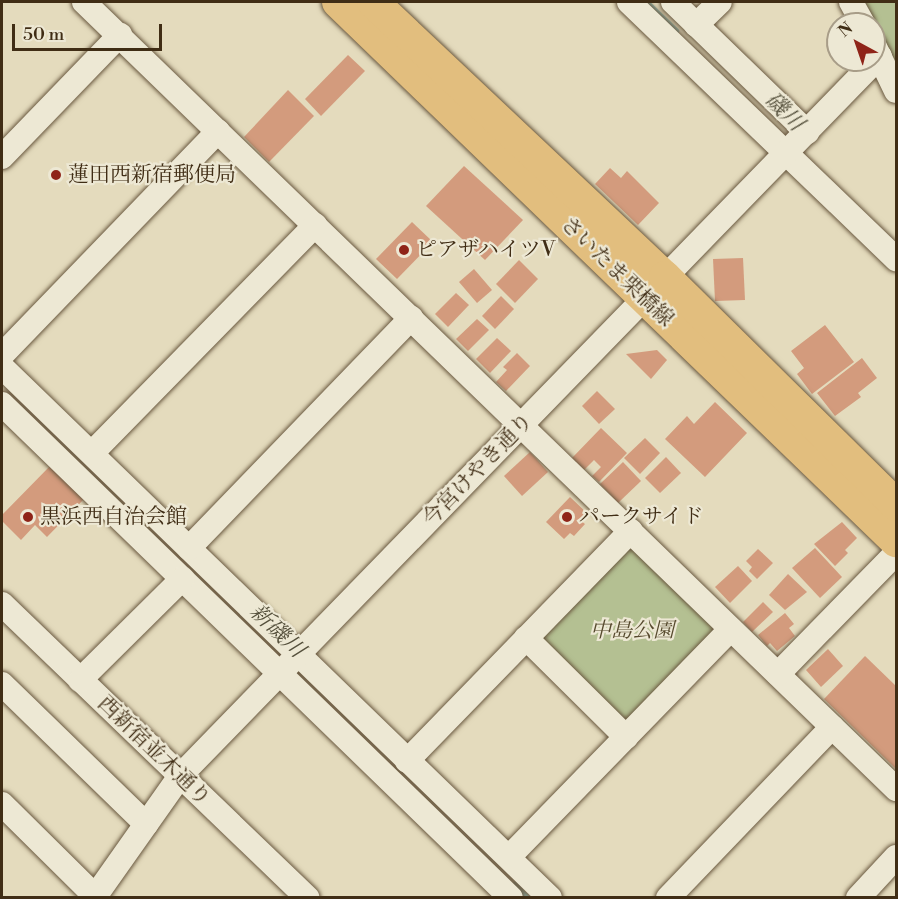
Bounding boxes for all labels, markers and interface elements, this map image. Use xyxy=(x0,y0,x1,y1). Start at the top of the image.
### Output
scale bar xyxy=(15,12,165,50)
north arrow xyxy=(826,12,886,72)
text: N xyxy=(834,18,857,41)
text: 50 m xyxy=(23,23,64,46)
water label: 磯川 xyxy=(759,87,809,137)
place label: 蓮田西新宿郵便局 xyxy=(68,162,236,188)
marker: 蓮田西新宿郵便局 xyxy=(49,168,63,182)
street label: さいたま栗橋線 xyxy=(555,212,679,332)
place label: ピアザハイツV xyxy=(416,237,557,263)
marker: ピアザハイツV xyxy=(397,243,411,257)
street label: 今宮けやき通り xyxy=(418,408,538,532)
place label: 黒浜西自治会館 xyxy=(40,504,187,530)
place label: パークサイド xyxy=(579,504,705,530)
marker: 黒浜西自治会館 xyxy=(21,510,35,524)
marker: パークサイド xyxy=(560,510,574,524)
water label: 新磯川 xyxy=(244,599,310,663)
park label: 中島公園 xyxy=(590,618,674,644)
street label: 西新宿並木通り xyxy=(92,691,216,811)

